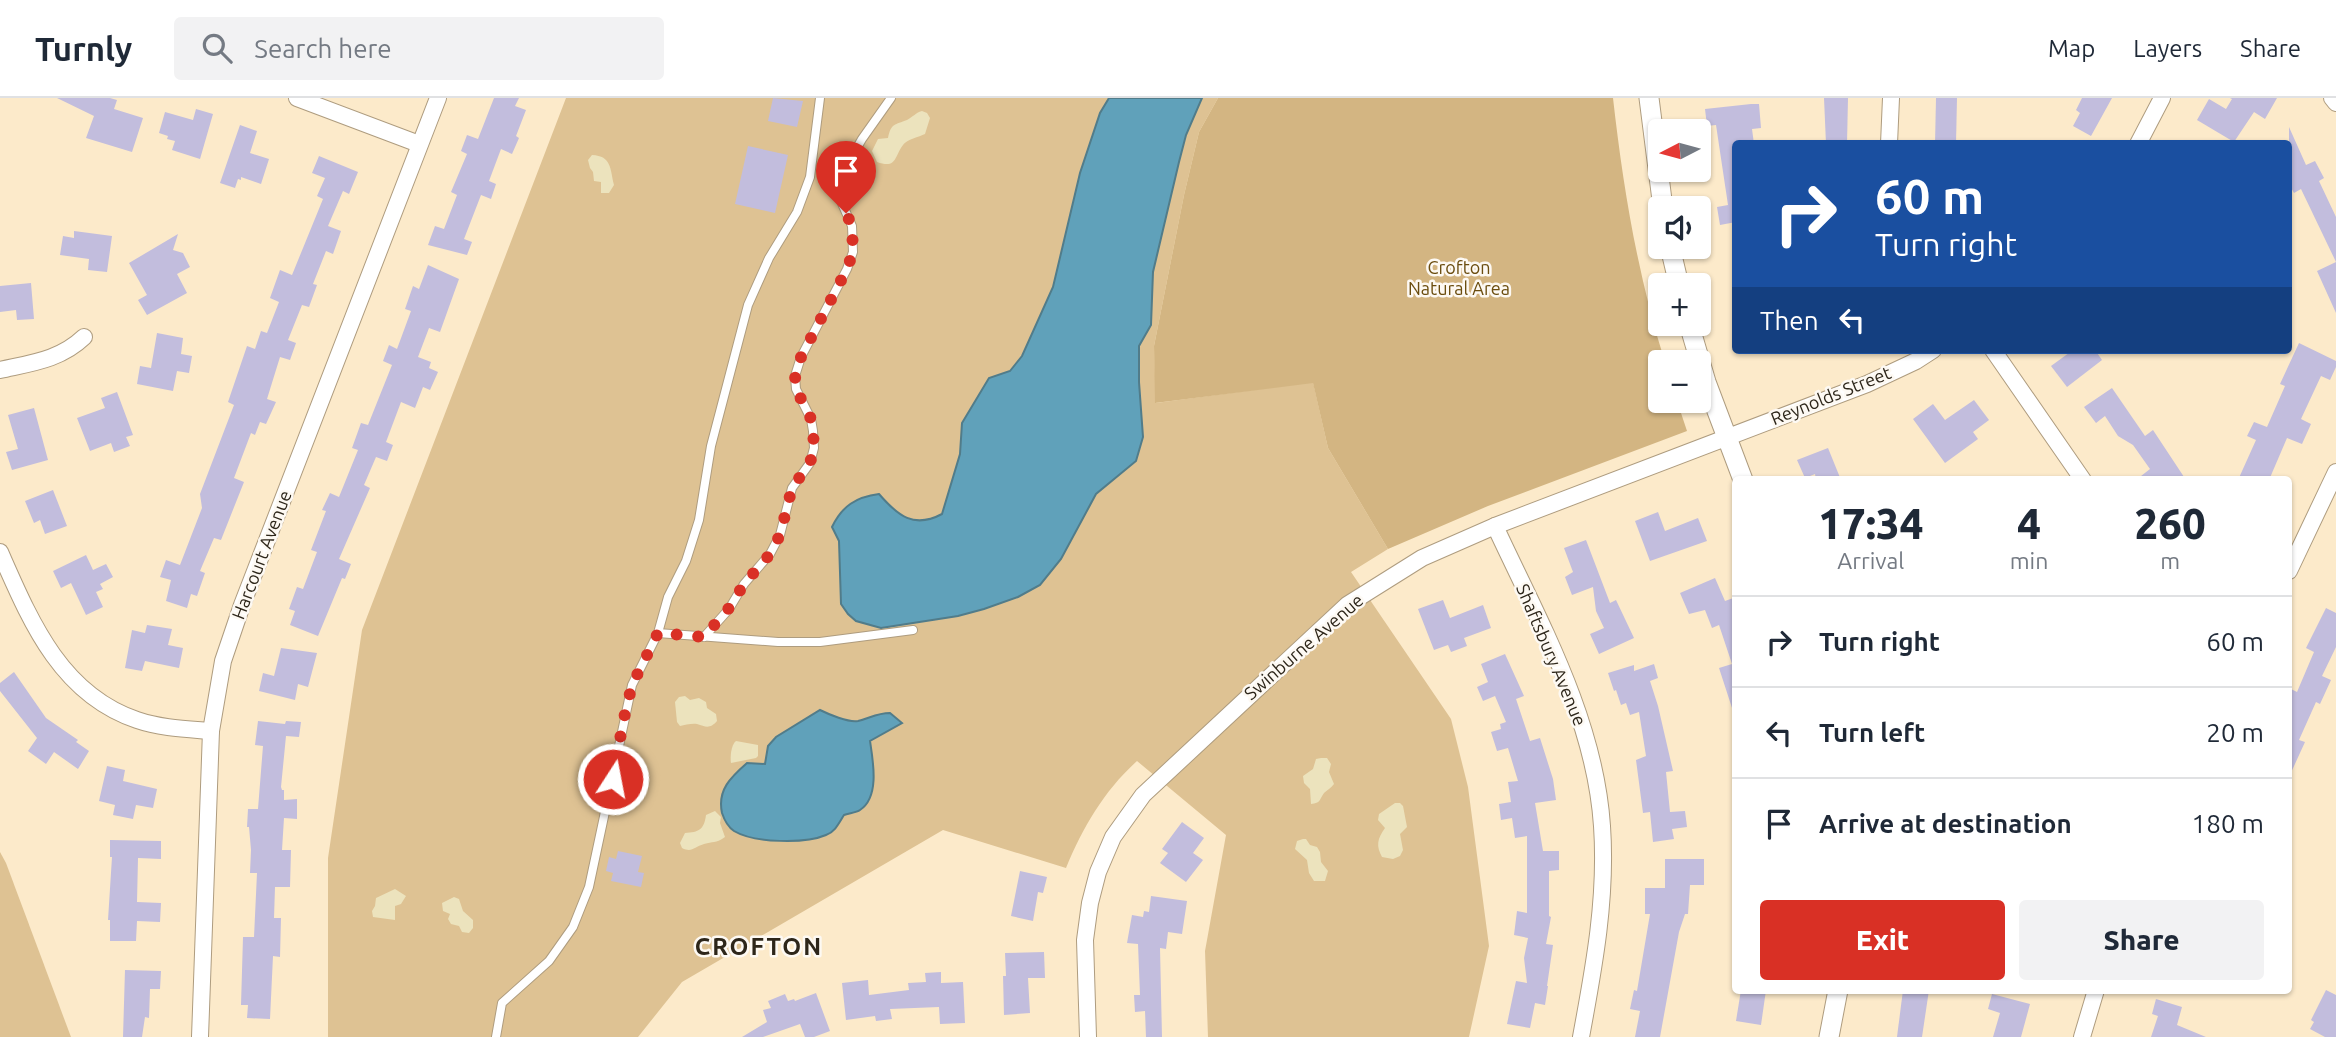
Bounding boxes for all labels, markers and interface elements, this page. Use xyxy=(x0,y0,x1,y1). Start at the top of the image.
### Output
search box xyxy=(174,17,664,80)
icon: search xyxy=(198,29,236,67)
text: Turnly xyxy=(35,30,132,67)
text: Search here xyxy=(254,34,392,63)
text: Map xyxy=(2048,35,2095,62)
text: Layers xyxy=(2133,35,2202,62)
text: Share xyxy=(2240,35,2301,62)
north arrow xyxy=(1648,119,1712,182)
map controls xyxy=(1648,119,1711,413)
pin xyxy=(816,141,876,213)
icon: arrive xyxy=(827,152,865,190)
icon: right xyxy=(1760,168,1851,259)
text: 60 m xyxy=(1875,168,1984,223)
button: sound xyxy=(1648,196,1711,259)
text: Turn right xyxy=(1875,226,2017,262)
park label: Crofton Natural Area xyxy=(1408,257,1510,298)
button: + xyxy=(1648,273,1711,336)
icon: left xyxy=(1833,301,1871,339)
text: Then xyxy=(1760,306,1819,335)
button: − xyxy=(1648,350,1711,413)
street label: Reynolds Street xyxy=(1768,362,1894,428)
street label: Harcourt Avenue xyxy=(227,487,295,622)
text: 17:34 xyxy=(1818,500,1923,547)
text: 4 xyxy=(2017,500,2041,547)
text: 260 xyxy=(2135,500,2206,547)
text: Arrival xyxy=(1837,548,1904,573)
text: min xyxy=(2010,548,2048,573)
text: m xyxy=(2160,548,2180,573)
street label: Shaftsbury Avenue xyxy=(1513,581,1591,729)
street label: Swinburne Avenue xyxy=(1240,589,1367,703)
icon: right xyxy=(1760,623,1798,661)
text: Turn right xyxy=(1819,627,1940,656)
text: 60 m xyxy=(2206,627,2264,656)
icon: left xyxy=(1760,714,1798,752)
text: Turn left xyxy=(1819,718,1925,747)
text: 20 m xyxy=(2206,718,2264,747)
position arrow xyxy=(576,742,650,816)
icon: arrive xyxy=(1760,805,1798,843)
text: Arrive at destination xyxy=(1819,809,2072,838)
text: 180 m xyxy=(2192,809,2264,838)
button: Exit xyxy=(1760,900,2005,980)
button: Share xyxy=(2019,900,2264,980)
district label: CROFTON xyxy=(695,933,823,960)

